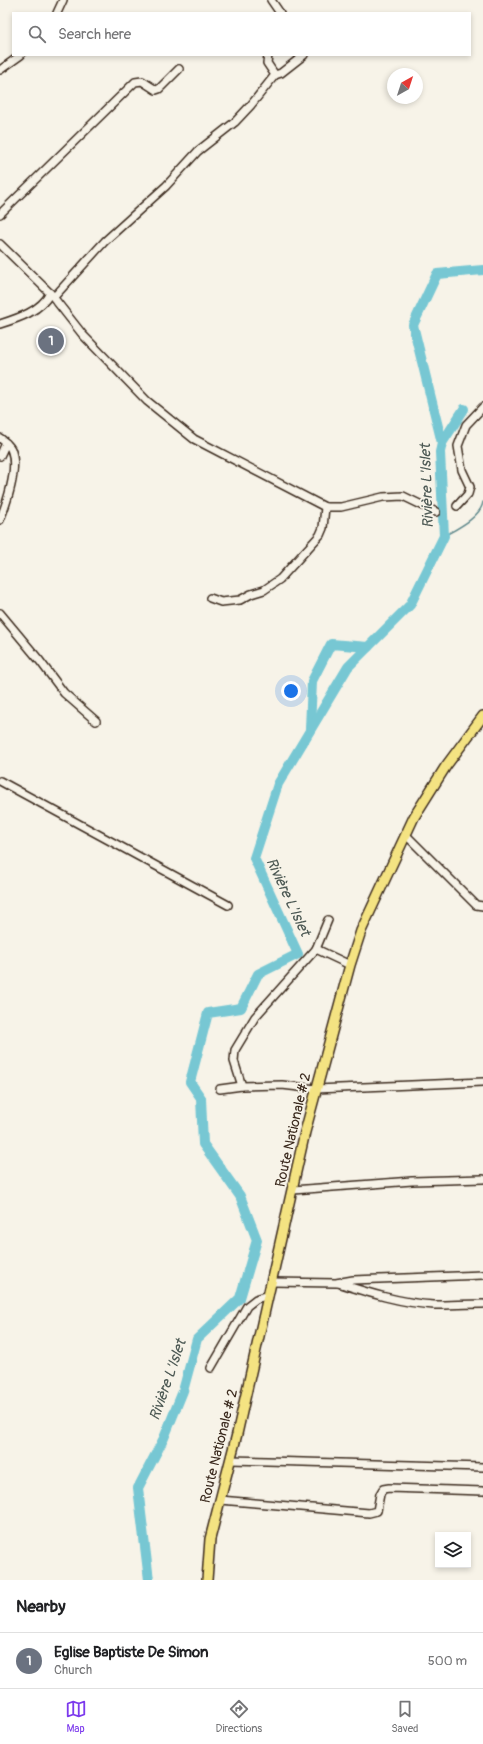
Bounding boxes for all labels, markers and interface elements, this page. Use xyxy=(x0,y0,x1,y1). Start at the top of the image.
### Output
search box xyxy=(12,12,471,56)
icon: search xyxy=(26,23,48,45)
text: Search here xyxy=(58,25,131,44)
north arrow xyxy=(387,68,423,104)
pin: 1 xyxy=(38,326,64,356)
water label: Rivière L'Islet xyxy=(416,442,438,528)
your location xyxy=(281,681,301,701)
water label: Rivière L'Islet xyxy=(262,855,315,941)
street label: Route Nationale # 2 xyxy=(272,1071,314,1189)
water label: Rivière L'Islet xyxy=(145,1335,191,1423)
street label: Route Nationale # 2 xyxy=(197,1387,241,1505)
map controls xyxy=(435,1532,471,1568)
button: layers xyxy=(435,1532,471,1568)
text: Nearby xyxy=(16,1596,65,1617)
text: Eglise Baptiste De Simon xyxy=(54,1643,208,1662)
text: 1 xyxy=(26,1653,32,1669)
text: 500 m xyxy=(428,1653,467,1669)
text: Church xyxy=(54,1662,92,1678)
tab: Map xyxy=(65,1698,87,1735)
tab: Directions xyxy=(216,1698,262,1735)
tab: Saved xyxy=(391,1698,418,1735)

